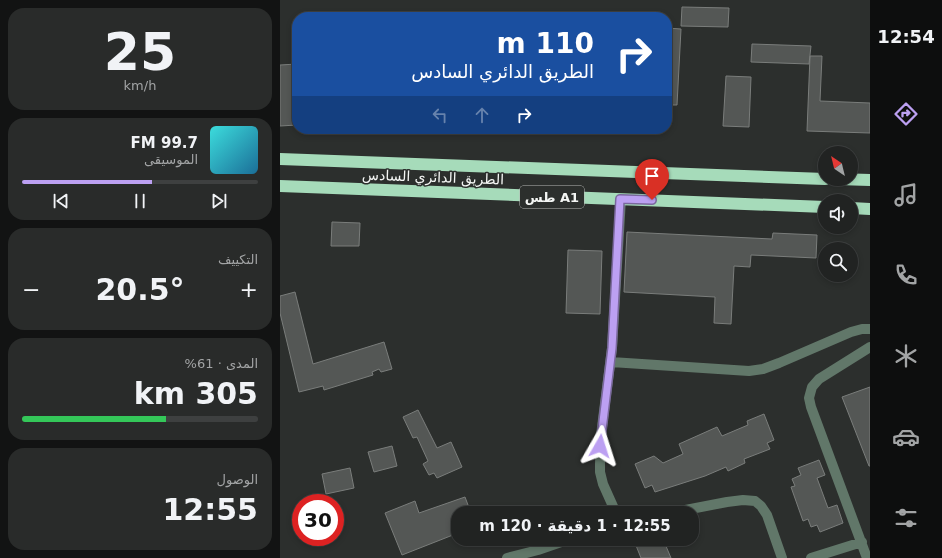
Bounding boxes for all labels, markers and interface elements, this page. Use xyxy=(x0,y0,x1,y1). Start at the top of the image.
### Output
text: 25 xyxy=(104,22,176,82)
text: 12:54 xyxy=(877,26,935,47)
text: 110 m xyxy=(497,27,594,60)
icon: right xyxy=(608,28,660,80)
text: الطريق الدائري السادس xyxy=(411,61,594,82)
text: km/h xyxy=(124,78,156,93)
icon: directions xyxy=(892,100,920,128)
icon: left xyxy=(429,104,451,126)
icon: ahead xyxy=(471,104,493,126)
icon: right xyxy=(513,104,535,126)
text: 99.7 FM xyxy=(131,134,198,152)
north arrow xyxy=(818,146,858,186)
map controls xyxy=(818,146,858,282)
text: الموسيقى xyxy=(144,152,198,167)
pin xyxy=(635,159,669,200)
icon: arrive xyxy=(641,165,663,187)
street label: الطريق الدائري السادس xyxy=(362,167,504,188)
icon: music xyxy=(892,181,920,209)
road number: طس A1 xyxy=(520,186,584,208)
icon: previous xyxy=(50,190,72,212)
icon: pause xyxy=(129,190,151,212)
icon: next xyxy=(208,190,230,212)
button: sound xyxy=(818,194,858,234)
button: search xyxy=(818,242,858,282)
text: التكييف xyxy=(218,252,258,267)
icon: phone xyxy=(892,261,920,289)
text: 20.5° xyxy=(95,272,185,307)
text: − xyxy=(22,277,40,302)
text: + xyxy=(240,277,258,302)
icon: climate xyxy=(892,342,920,370)
text: المدى · 61% xyxy=(185,356,258,371)
text: 305 km xyxy=(134,376,258,411)
icon: car xyxy=(892,423,920,451)
position arrow xyxy=(579,425,621,467)
text: الوصول xyxy=(217,472,258,487)
text: 12:55 xyxy=(163,492,258,527)
speed limit sign: 30 xyxy=(292,494,344,546)
icon: filters xyxy=(892,504,920,532)
text: 12:55 · 1 دقيقة · 120 m xyxy=(479,517,671,535)

